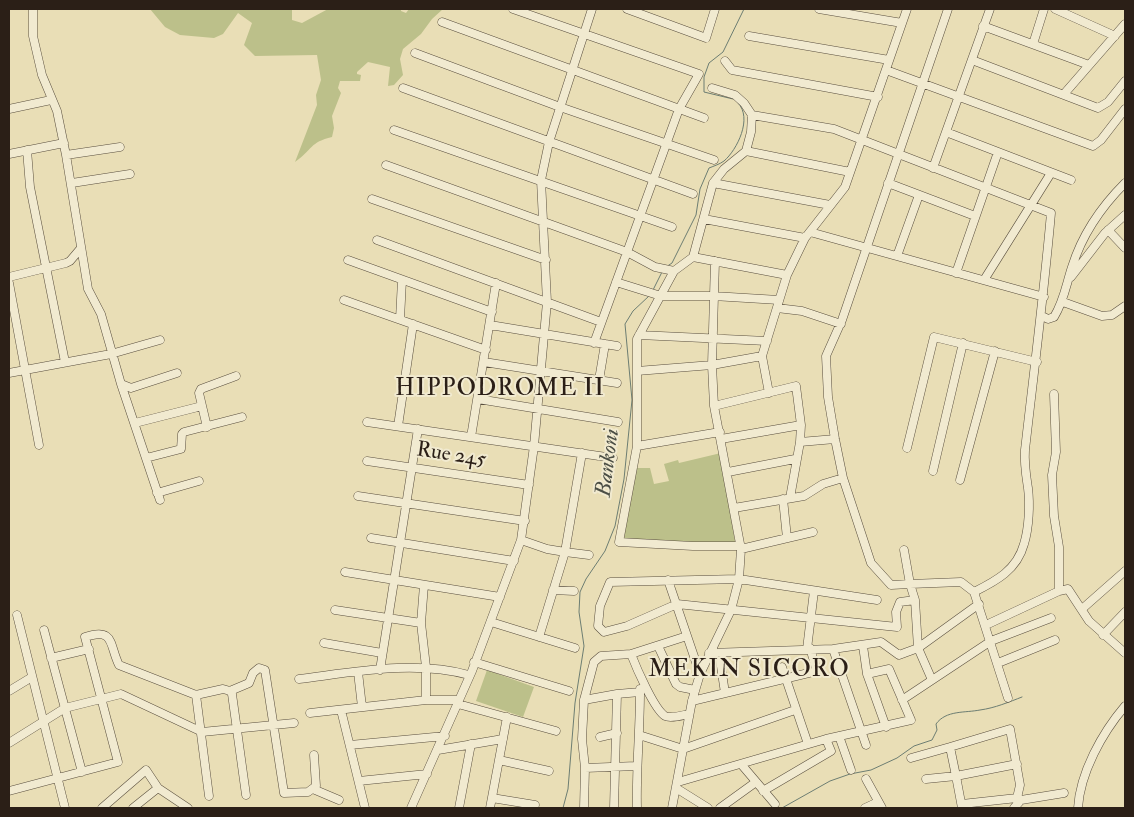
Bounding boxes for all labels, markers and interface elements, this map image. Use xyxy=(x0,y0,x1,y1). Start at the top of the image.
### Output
district label: HIPPODROME II xyxy=(393,376,607,404)
water label: Bankoni xyxy=(592,427,626,499)
street label: Rue 245 xyxy=(414,438,488,474)
district label: MEKIN SICORO xyxy=(647,657,851,685)

